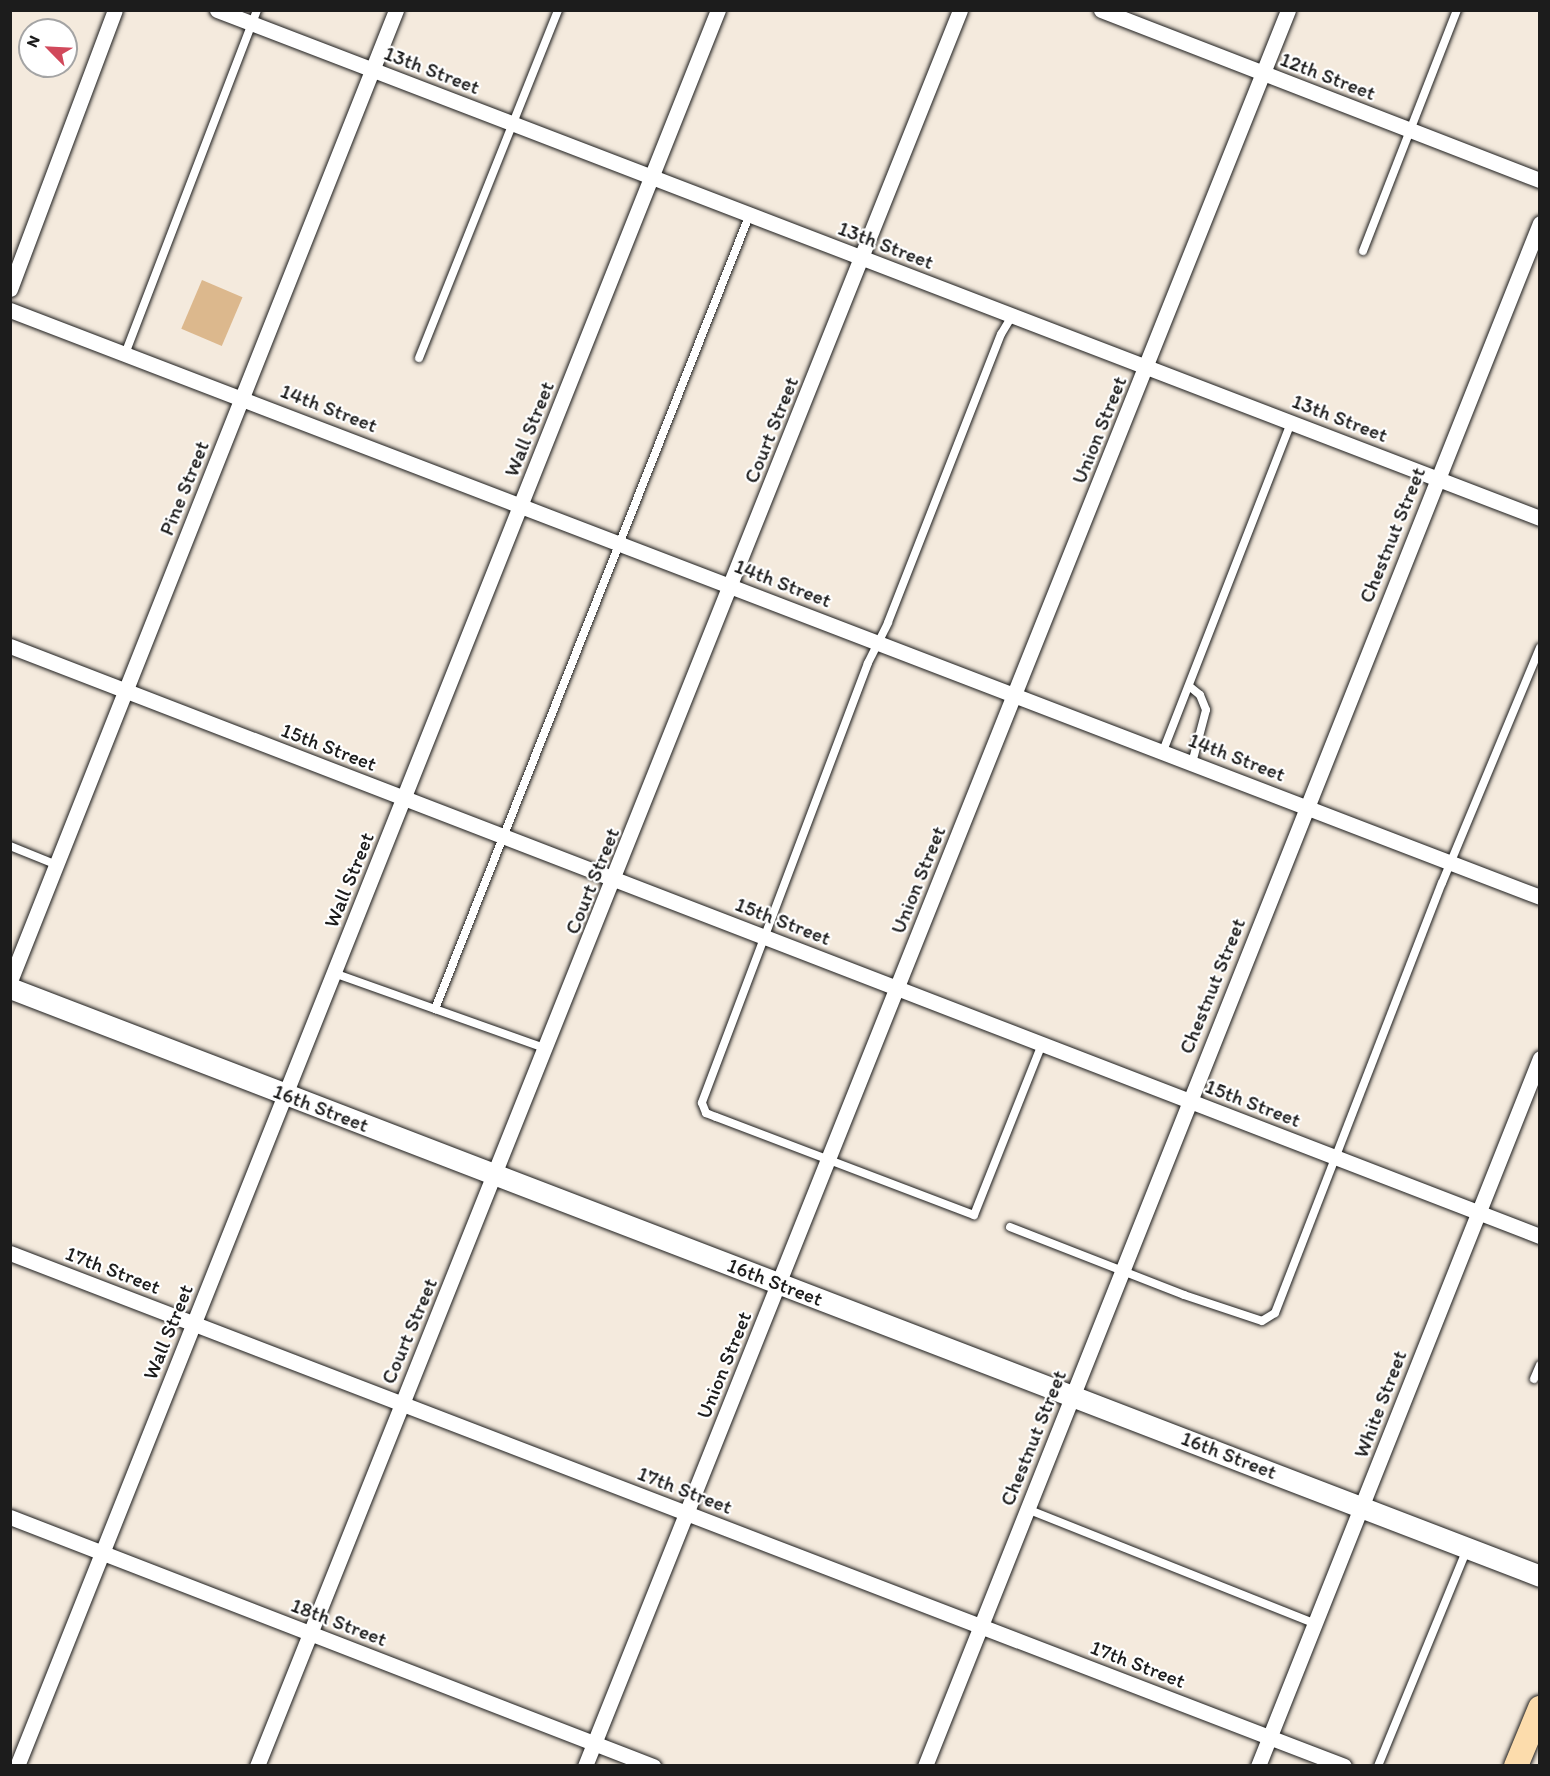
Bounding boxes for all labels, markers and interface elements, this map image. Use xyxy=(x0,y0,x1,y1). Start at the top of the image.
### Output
north arrow xyxy=(18,18,78,78)
text: N xyxy=(22,32,44,50)
street label: 13th Street xyxy=(381,40,483,100)
street label: 12th Street xyxy=(1277,46,1379,106)
street label: 13th Street xyxy=(835,215,937,275)
street label: Court Street xyxy=(738,373,804,487)
street label: Union Street xyxy=(1066,373,1132,487)
street label: 14th Street xyxy=(277,378,381,438)
street label: Wall Street xyxy=(499,378,559,480)
street label: 13th Street xyxy=(1289,388,1391,448)
street label: Pine Street xyxy=(154,437,214,539)
street label: Chestnut Street xyxy=(1353,464,1431,606)
street label: 14th Street xyxy=(731,553,835,613)
street label: 15th Street xyxy=(278,717,380,777)
street label: 14th Street xyxy=(1185,727,1289,787)
street label: Union Street xyxy=(885,823,951,937)
street label: Court Street xyxy=(559,824,625,938)
street label: Wall Street xyxy=(319,829,379,931)
street label: 15th Street xyxy=(732,891,834,951)
street label: Chestnut Street xyxy=(1173,915,1251,1057)
street label: 15th Street xyxy=(1202,1073,1304,1133)
street label: 16th Street xyxy=(270,1078,372,1138)
street label: 17th Street xyxy=(62,1240,164,1300)
street label: 16th Street xyxy=(724,1252,826,1312)
street label: Court Street xyxy=(375,1274,443,1388)
street label: Wall Street xyxy=(138,1281,198,1383)
street label: Union Street xyxy=(691,1308,757,1422)
street label: White Street xyxy=(1348,1347,1412,1461)
street label: Chestnut Street xyxy=(994,1367,1072,1509)
street label: 16th Street xyxy=(1178,1425,1280,1485)
street label: 17th Street xyxy=(634,1460,736,1520)
street label: 18th Street xyxy=(288,1592,390,1652)
street label: 17th Street xyxy=(1087,1634,1189,1694)

